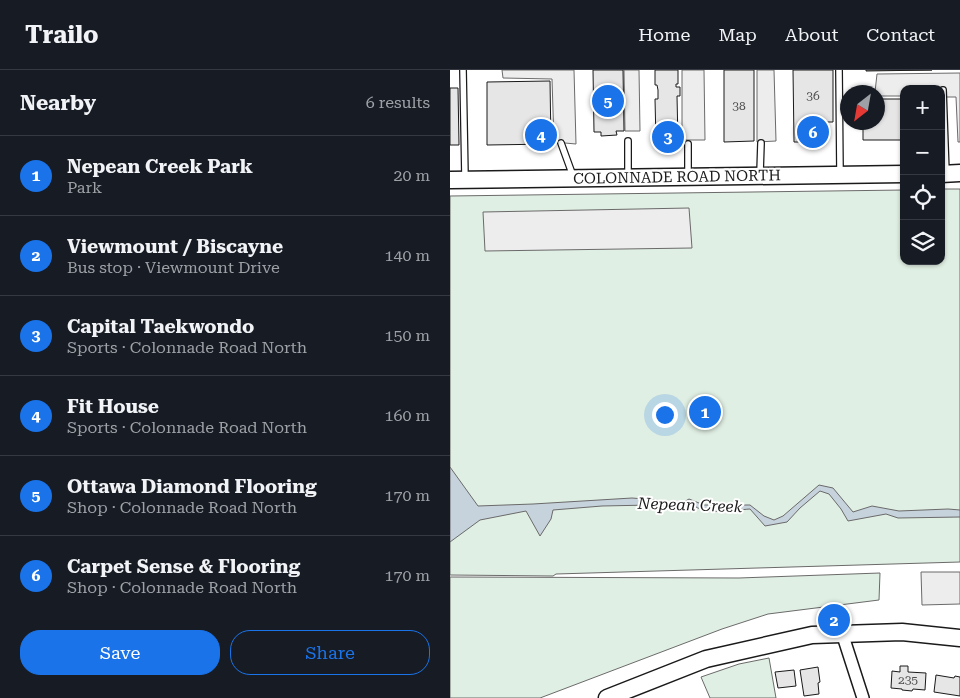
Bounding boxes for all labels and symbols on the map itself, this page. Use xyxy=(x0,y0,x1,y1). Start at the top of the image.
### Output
pin: 5 xyxy=(592,82,624,120)
north arrow xyxy=(840,85,885,130)
house number: 36 xyxy=(806,89,820,103)
house number: 38 xyxy=(732,99,746,113)
pin: 6 xyxy=(797,113,829,151)
pin: 4 xyxy=(525,116,557,154)
pin: 3 xyxy=(652,118,684,156)
street label: COLONNADE ROAD NORTH xyxy=(573,166,781,188)
pin: 1 xyxy=(689,393,721,431)
your location xyxy=(652,402,678,428)
water label: Nepean Creek xyxy=(636,494,743,516)
pin: 2 xyxy=(818,601,850,639)
house number: 235 xyxy=(898,673,918,687)

